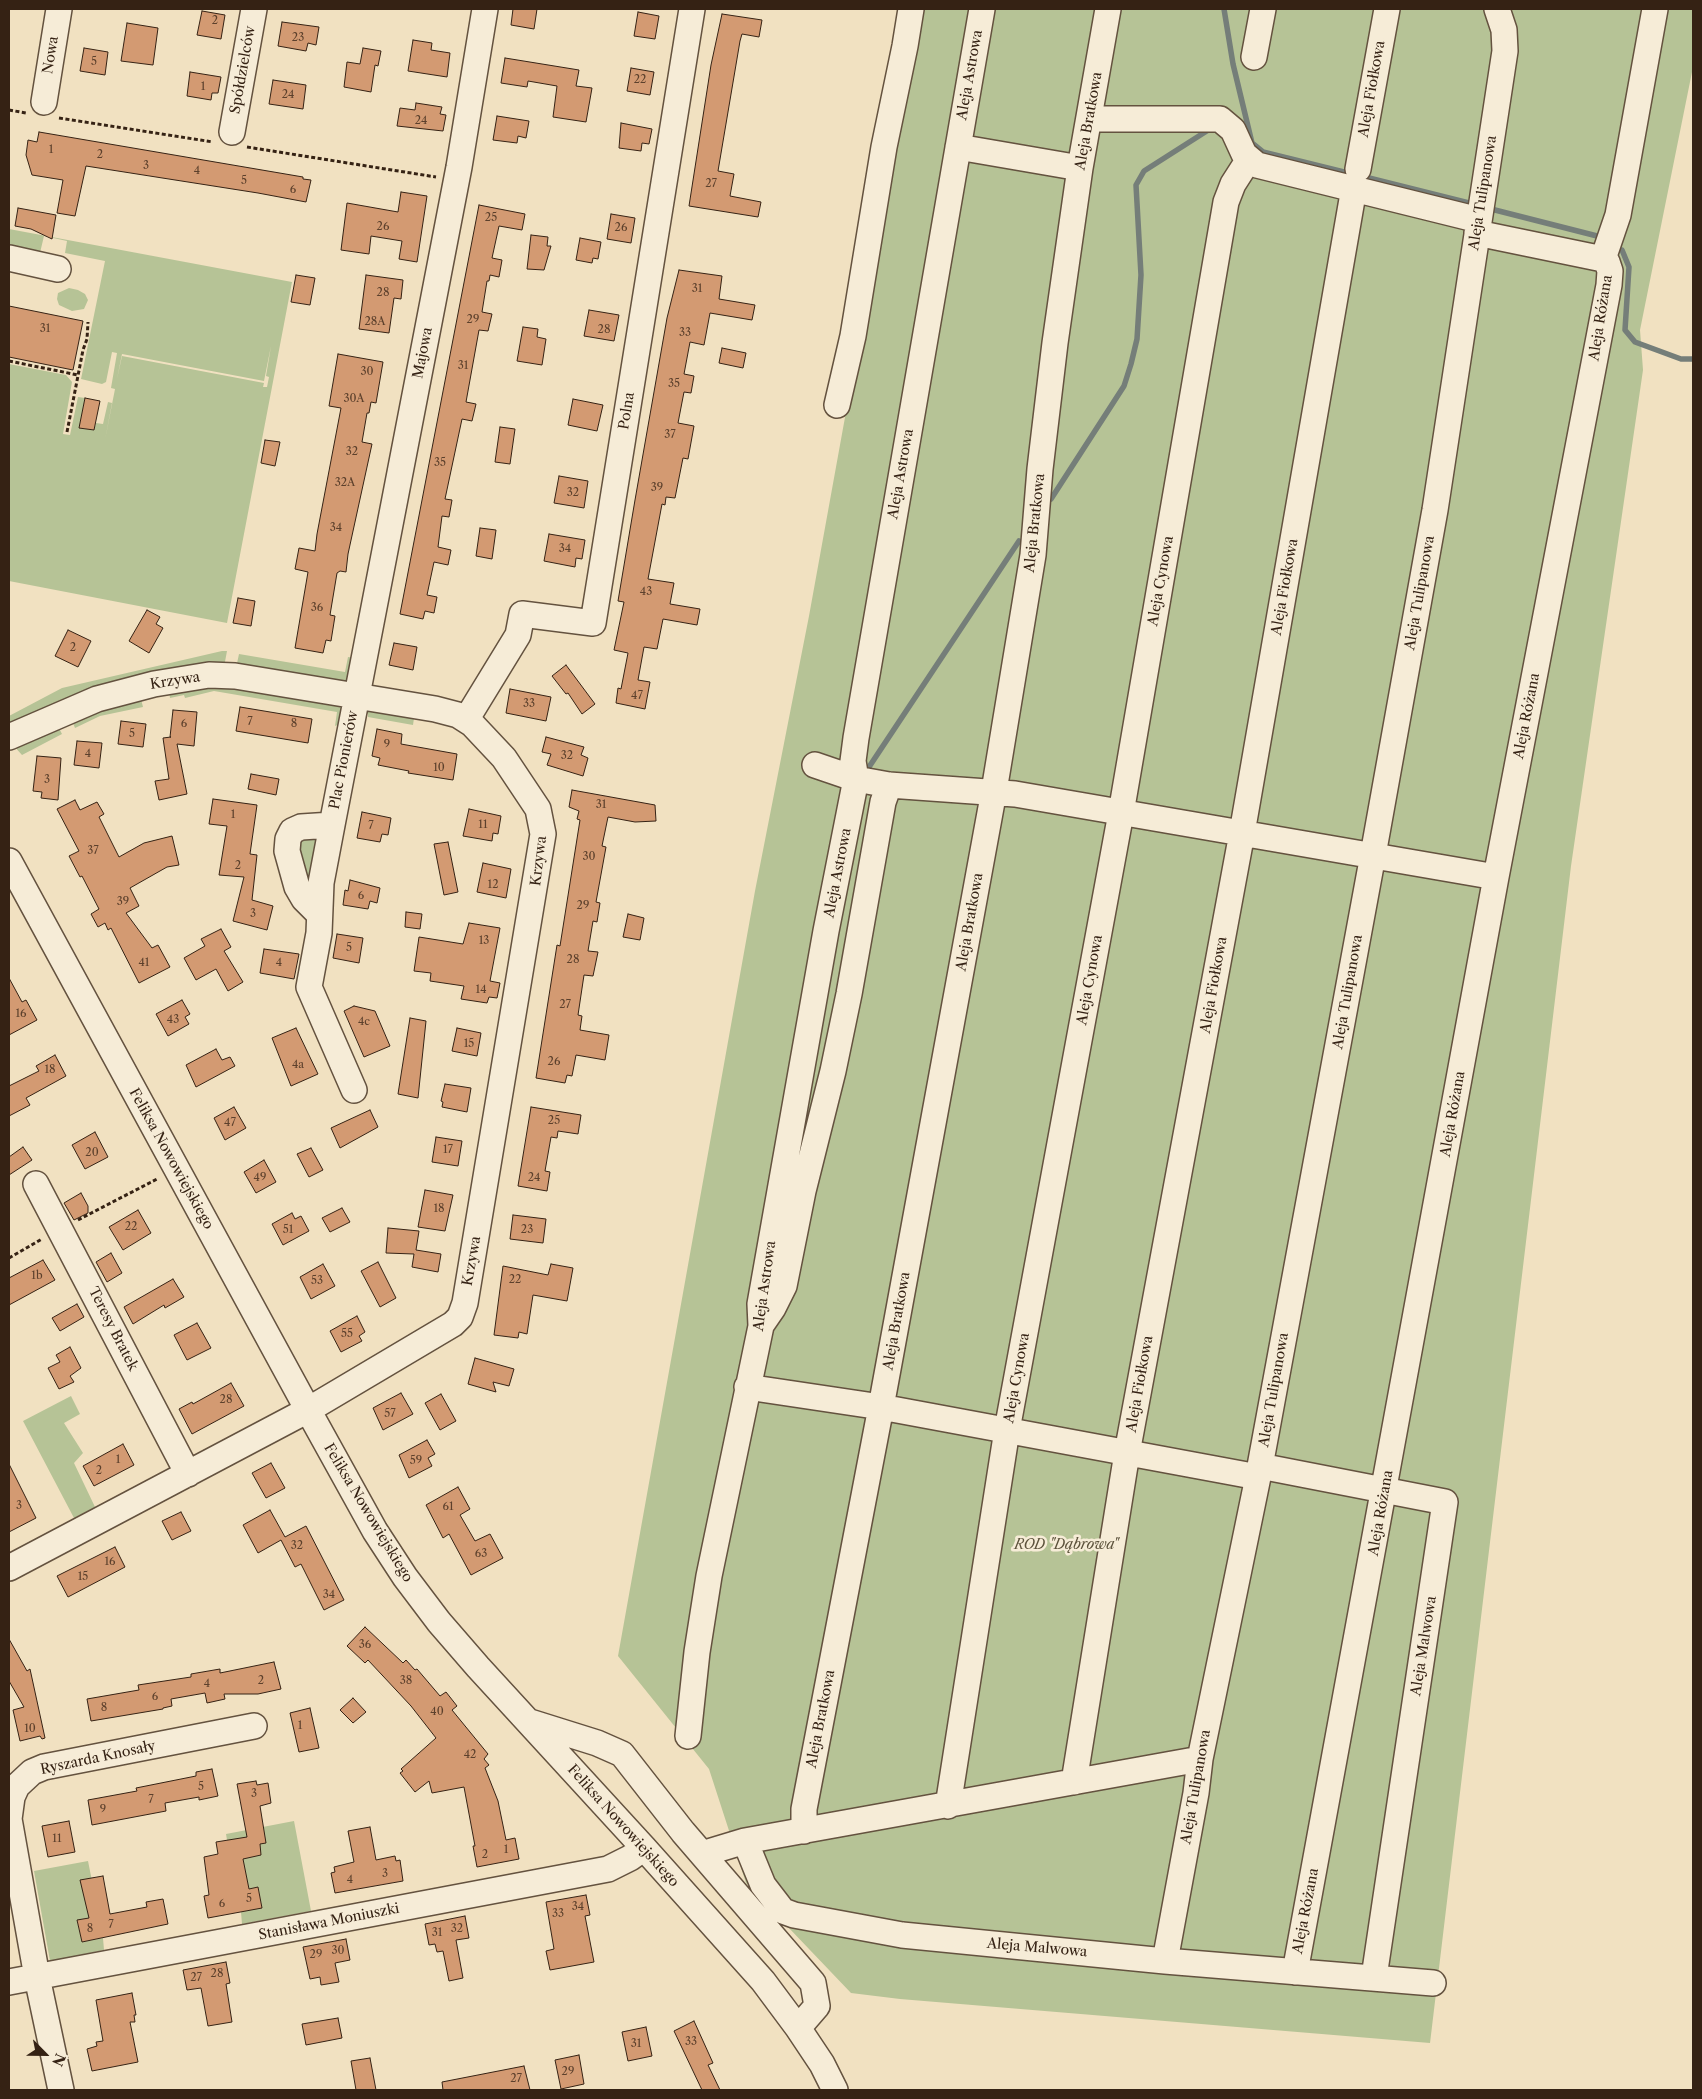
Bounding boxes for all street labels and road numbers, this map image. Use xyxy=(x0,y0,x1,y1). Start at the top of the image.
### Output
street label: Spółdzielców xyxy=(227,25,259,115)
street label: Aleja Astrowa xyxy=(954,29,986,121)
street label: Nowa xyxy=(40,35,62,75)
street label: Aleja Fiołkowa xyxy=(1355,39,1389,139)
street label: Aleja Bratkowa xyxy=(1072,70,1106,172)
street label: Aleja Tulipanowa xyxy=(1466,134,1500,252)
street label: Aleja Różana xyxy=(1586,274,1616,362)
street label: Majowa xyxy=(410,326,436,380)
street label: Polna xyxy=(616,391,638,431)
street label: Aleja Astrowa xyxy=(885,428,917,520)
street label: Aleja Bratkowa xyxy=(1021,473,1049,573)
street label: Aleja Cynowa xyxy=(1145,534,1177,628)
street label: Aleja Tulipanowa xyxy=(1402,534,1438,652)
street label: Aleja Fiołkowa xyxy=(1268,537,1302,637)
street label: Krzywa xyxy=(149,669,201,693)
street label: Aleja Różana xyxy=(1510,672,1544,760)
street label: Plac Pionierów xyxy=(326,709,362,811)
street label: Aleja Astrowa xyxy=(821,827,855,919)
street label: Krzywa xyxy=(528,835,550,887)
street label: Aleja Bratkowa xyxy=(953,871,987,973)
street label: Aleja Cynowa xyxy=(1074,933,1106,1027)
street label: Aleja Tulipanowa xyxy=(1330,933,1366,1051)
street label: Aleja Fiołkowa xyxy=(1197,935,1231,1035)
street label: Aleja Różana xyxy=(1437,1070,1469,1158)
street label: Feliksa Nowowiejskiego xyxy=(125,1086,217,1232)
street label: Krzywa xyxy=(459,1235,485,1287)
street label: Aleja Astrowa xyxy=(750,1240,780,1332)
street label: Aleja Bratkowa xyxy=(880,1270,914,1372)
street label: Teresy Bratek xyxy=(85,1284,141,1374)
street label: Aleja Cynowa xyxy=(1001,1331,1033,1425)
street label: Aleja Tulipanowa xyxy=(1256,1331,1292,1449)
street label: Aleja Fiołkowa xyxy=(1123,1334,1157,1434)
street label: Feliksa Nowowiejskiego xyxy=(320,1441,416,1585)
street label: Aleja Różana xyxy=(1365,1469,1397,1557)
street label: Aleja Malwowa xyxy=(1408,1595,1440,1697)
street label: Aleja Bratkowa xyxy=(803,1668,839,1770)
street label: Aleja Tulipanowa xyxy=(1178,1728,1214,1846)
street label: Ryszarda Knosały xyxy=(39,1738,157,1778)
street label: Feliksa Nowowiejskiego xyxy=(564,1761,682,1891)
street label: Aleja Różana xyxy=(1289,1867,1323,1955)
street label: Stanisława Moniuszki xyxy=(257,1900,401,1944)
street label: Aleja Malwowa xyxy=(986,1935,1088,1961)

